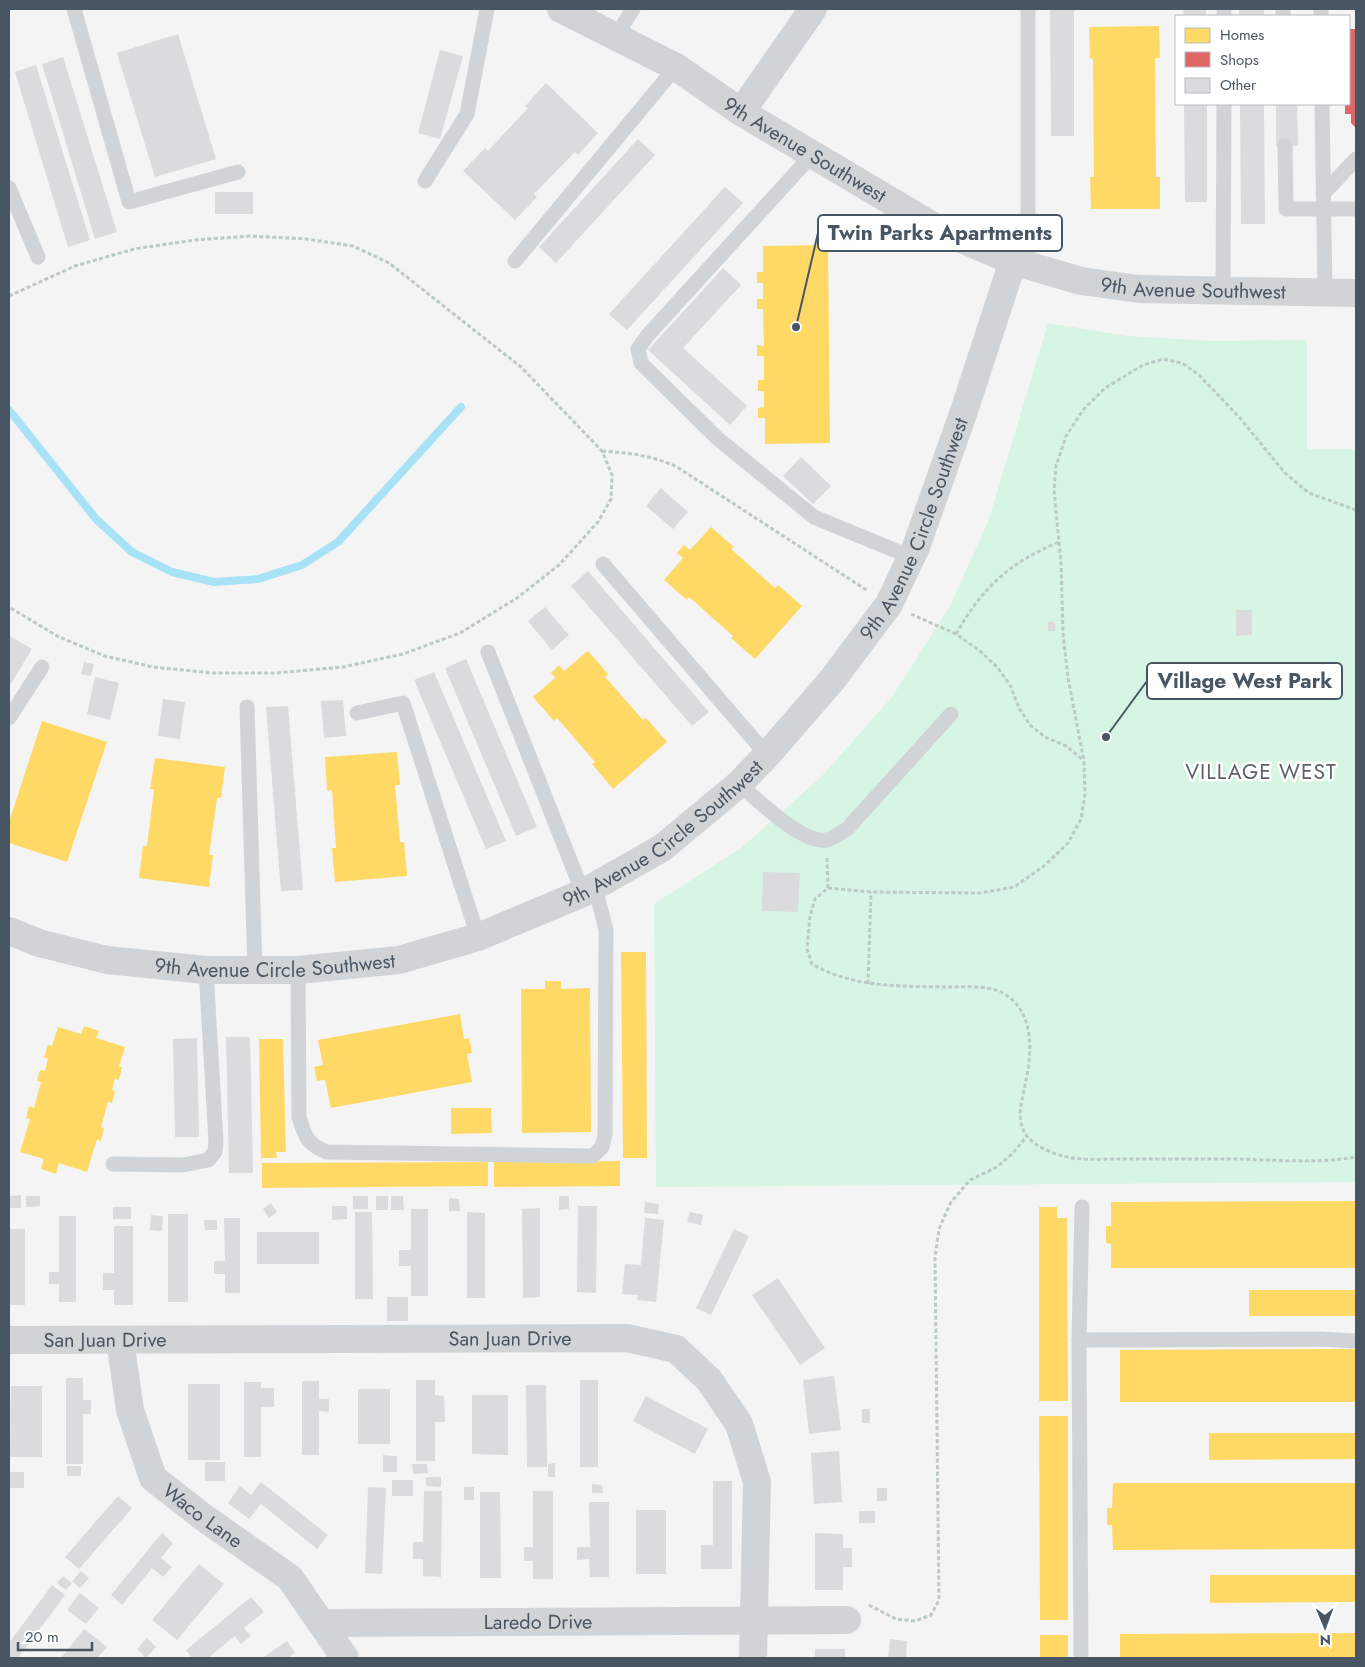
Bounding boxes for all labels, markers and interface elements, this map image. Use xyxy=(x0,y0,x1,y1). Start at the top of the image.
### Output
legend xyxy=(1175,15,1350,105)
text: Homes xyxy=(1220,24,1264,46)
text: Shops xyxy=(1220,49,1259,71)
text: Other xyxy=(1220,74,1257,96)
street label: 9th Avenue Southwest xyxy=(718,90,892,210)
callout: Twin Parks Apartments xyxy=(818,215,1062,251)
text: Twin Parks Apartments xyxy=(828,218,1053,248)
street label: 9th Avenue Southwest xyxy=(1099,269,1286,306)
street label: 9th Avenue Circle Southwest xyxy=(852,413,975,646)
callout: Village West Park xyxy=(1147,663,1342,699)
text: Village West Park xyxy=(1157,666,1332,696)
street label: 9th Avenue Circle Southwest xyxy=(558,753,770,915)
district label: VILLAGE WEST xyxy=(1185,757,1337,787)
street label: 9th Avenue Circle Southwest xyxy=(153,946,397,985)
street label: San Juan Drive xyxy=(448,1324,572,1353)
street label: San Juan Drive xyxy=(43,1325,167,1354)
street label: Waco Lane xyxy=(157,1476,249,1555)
north arrow xyxy=(1300,1602,1350,1652)
street label: Laredo Drive xyxy=(484,1607,592,1637)
scale bar xyxy=(18,1620,91,1652)
text: 20 m xyxy=(25,1626,59,1648)
text: N xyxy=(1319,1630,1331,1650)

